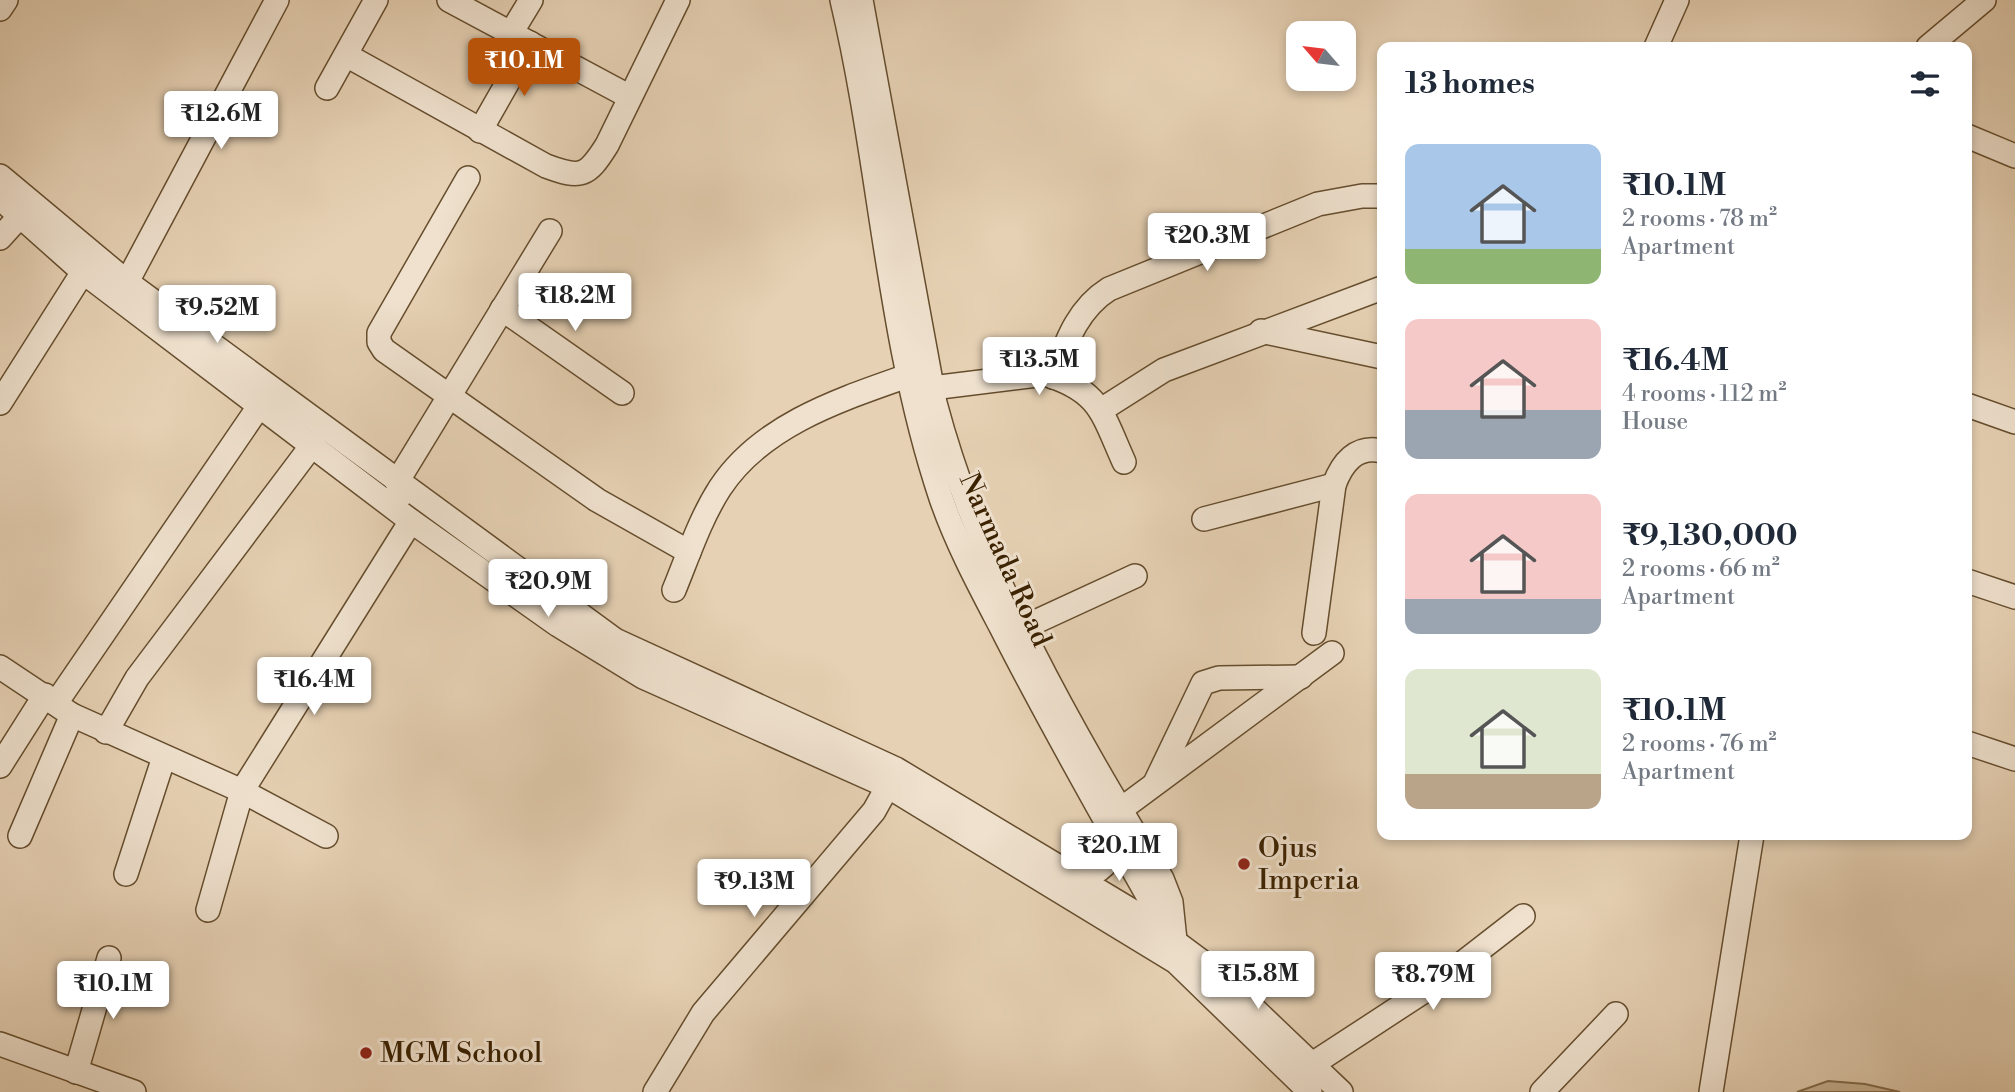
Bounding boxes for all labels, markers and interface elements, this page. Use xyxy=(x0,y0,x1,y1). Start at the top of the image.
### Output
north arrow xyxy=(1286,21,1356,91)
map controls xyxy=(1286,21,1356,91)
pin: ₹10.1M xyxy=(467,38,581,98)
text: ₹10.1M xyxy=(484,47,564,75)
text: 13 homes xyxy=(1405,65,1535,103)
icon: filters xyxy=(1906,65,1944,103)
pin: ₹12.6M xyxy=(164,92,278,151)
text: ₹12.6M xyxy=(180,100,262,128)
text: ₹10.1M xyxy=(1622,167,1726,205)
icon: home xyxy=(1461,172,1545,256)
text: 2 rooms · 78 m² xyxy=(1622,205,1777,233)
pin: ₹20.3M xyxy=(1150,214,1264,273)
text: ₹20.3M xyxy=(1164,222,1250,250)
text: Apartment xyxy=(1622,233,1735,261)
pin: ₹18.2M xyxy=(518,274,632,333)
text: ₹18.2M xyxy=(534,282,616,310)
pin: ₹9.52M xyxy=(160,286,274,345)
text: ₹9.52M xyxy=(175,294,259,322)
pin: ₹13.5M xyxy=(982,338,1096,397)
text: ₹16.4M xyxy=(1622,342,1728,380)
text: ₹13.5M xyxy=(999,346,1079,374)
icon: home xyxy=(1461,347,1545,431)
text: 4 rooms · 112 m² xyxy=(1622,380,1787,408)
text: House xyxy=(1622,408,1688,436)
street label: Narmada Road xyxy=(951,468,1059,652)
text: ₹9,130,000 xyxy=(1622,517,1798,555)
icon: home xyxy=(1461,522,1545,606)
text: 2 rooms · 66 m² xyxy=(1622,555,1780,583)
pin: ₹20.9M xyxy=(491,560,605,619)
text: ₹20.9M xyxy=(504,568,592,596)
text: Apartment xyxy=(1622,583,1735,611)
pin: ₹16.4M xyxy=(257,658,371,717)
text: ₹16.4M xyxy=(273,666,355,694)
text: ₹10.1M xyxy=(1622,692,1726,730)
icon: home xyxy=(1461,697,1545,781)
text: 2 rooms · 76 m² xyxy=(1622,730,1777,758)
text: Apartment xyxy=(1622,758,1735,786)
pin: ₹20.1M xyxy=(1062,824,1176,883)
place label: Ojus Imperia xyxy=(1258,831,1360,898)
text: ₹20.1M xyxy=(1077,832,1161,860)
marker: Ojus Imperia xyxy=(1236,856,1252,872)
pin: ₹9.13M xyxy=(697,860,811,919)
text: ₹9.13M xyxy=(713,868,795,896)
pin: ₹15.8M xyxy=(1201,951,1315,1011)
pin: ₹8.79M xyxy=(1376,953,1490,1012)
text: ₹15.8M xyxy=(1217,960,1299,988)
text: ₹8.79M xyxy=(1391,961,1475,989)
pin: ₹10.1M xyxy=(56,962,170,1021)
text: ₹10.1M xyxy=(73,970,153,998)
place label: MGM School xyxy=(380,1036,542,1071)
marker: MGM School xyxy=(358,1045,374,1061)

